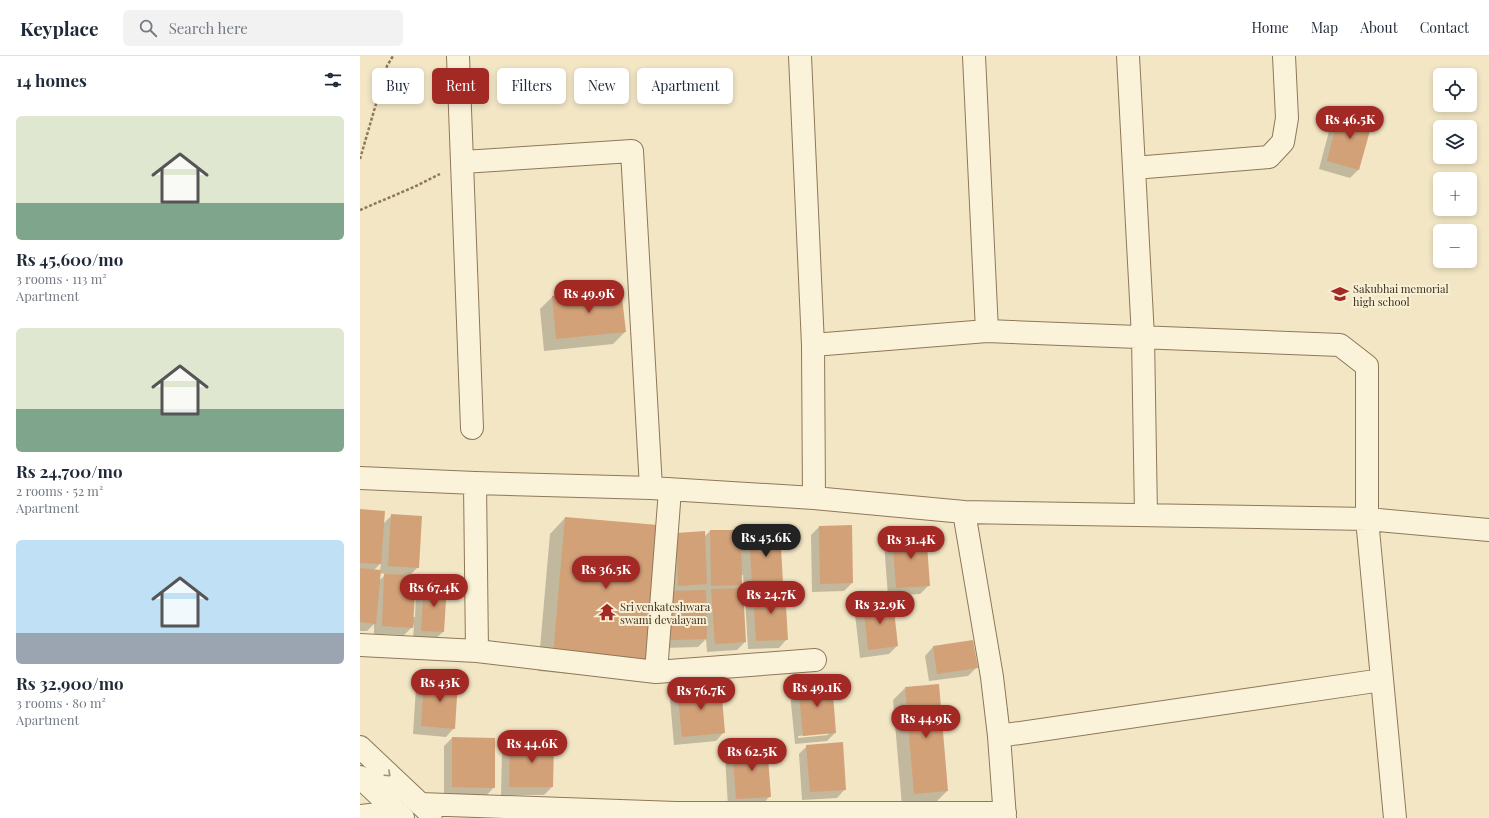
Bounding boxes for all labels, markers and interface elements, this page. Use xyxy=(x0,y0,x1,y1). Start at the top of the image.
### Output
search box xyxy=(123,10,403,46)
text: Keyplace xyxy=(20,15,99,41)
icon: search xyxy=(137,17,159,39)
text: Search here xyxy=(169,18,248,38)
text: Home xyxy=(1251,18,1289,37)
text: Map xyxy=(1311,18,1338,37)
text: About xyxy=(1360,18,1398,37)
text: Contact xyxy=(1420,18,1469,37)
chip: Buy xyxy=(372,68,424,104)
chip: Rent xyxy=(432,68,489,104)
chip: Filters xyxy=(497,68,566,104)
chip: New xyxy=(574,68,629,104)
chip: Apartment xyxy=(637,68,733,104)
map controls xyxy=(1433,68,1477,268)
button: locate xyxy=(1433,68,1477,112)
text: 14 homes xyxy=(16,69,87,91)
icon: filters xyxy=(322,69,344,91)
pin: Rs 46.5K xyxy=(1309,106,1391,140)
text: Rs 46.5K xyxy=(1325,110,1375,127)
button: layers xyxy=(1433,120,1477,164)
icon: home xyxy=(144,142,216,214)
button: + xyxy=(1433,172,1477,216)
button: − xyxy=(1433,224,1477,268)
text: Rs 45,600/mo xyxy=(16,248,123,270)
text: 3 rooms · 113 m² xyxy=(16,270,107,287)
pin: Rs 49.9K xyxy=(548,280,630,314)
place label: Sakubhai memorial high school xyxy=(1353,281,1449,309)
text: Rs 49.9K xyxy=(563,284,615,301)
school or university icon: Sakubhai memorial high school xyxy=(1330,284,1350,304)
text: Apartment xyxy=(16,287,79,304)
icon: home xyxy=(144,354,216,426)
text: Rs 24,700/mo xyxy=(16,460,123,482)
text: 2 rooms · 52 m² xyxy=(16,482,103,499)
text: Apartment xyxy=(16,499,79,516)
pin: Rs 45.6K xyxy=(725,524,807,558)
pin: Rs 31.4K xyxy=(870,526,952,560)
text: Rs 45.6K xyxy=(741,528,791,545)
text: Rs 31.4K xyxy=(887,530,935,547)
pin: Rs 36.5K xyxy=(565,556,647,590)
text: Rs 36.5K xyxy=(581,560,631,577)
icon: home xyxy=(144,566,216,638)
pin: Rs 67.4K xyxy=(393,574,475,608)
text: Rs 67.4K xyxy=(409,578,459,595)
pin: Rs 24.7K xyxy=(730,581,812,615)
text: Rs 24.7K xyxy=(746,585,796,602)
pin: Rs 32.9K xyxy=(839,591,921,625)
text: Rs 32.9K xyxy=(855,595,905,612)
place label: Sri venkateshwara swami devalayam xyxy=(620,599,711,627)
temple icon: Sri venkateshwara swami devalayam xyxy=(597,602,617,622)
pin: Rs 43K xyxy=(407,669,473,703)
text: Rs 32,900/mo xyxy=(16,672,124,694)
text: Rs 43K xyxy=(420,673,460,690)
pin: Rs 49.1K xyxy=(776,674,858,708)
pin: Rs 76.7K xyxy=(660,677,742,711)
text: Rs 49.1K xyxy=(792,678,842,695)
text: Rs 76.7K xyxy=(676,681,726,698)
text: 3 rooms · 80 m² xyxy=(16,694,106,711)
pin: Rs 44.9K xyxy=(885,705,967,739)
text: Rs 44.9K xyxy=(900,709,952,726)
text: Apartment xyxy=(16,711,79,728)
pin: Rs 44.6K xyxy=(491,730,573,764)
text: Rs 44.6K xyxy=(506,734,558,751)
pin: Rs 62.5K xyxy=(711,738,793,772)
text: Rs 62.5K xyxy=(727,742,777,759)
one-way arrow xyxy=(383,769,391,777)

